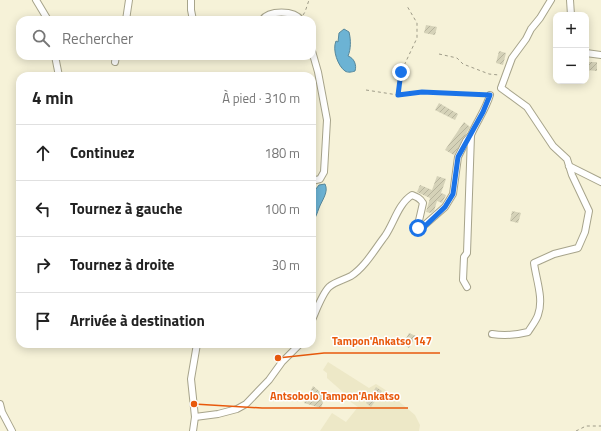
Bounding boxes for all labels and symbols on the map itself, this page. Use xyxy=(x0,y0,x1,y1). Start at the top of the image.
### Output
route end xyxy=(392,63,410,81)
route start xyxy=(409,219,427,237)
callout: Tampon'Ankatso 147 xyxy=(324,330,440,353)
text: Tampon'Ankatso 147 xyxy=(332,333,432,349)
callout: Antsobolo Tampon'Ankatso xyxy=(262,385,408,408)
text: Antsobolo Tampon'Ankatso xyxy=(270,388,400,404)

